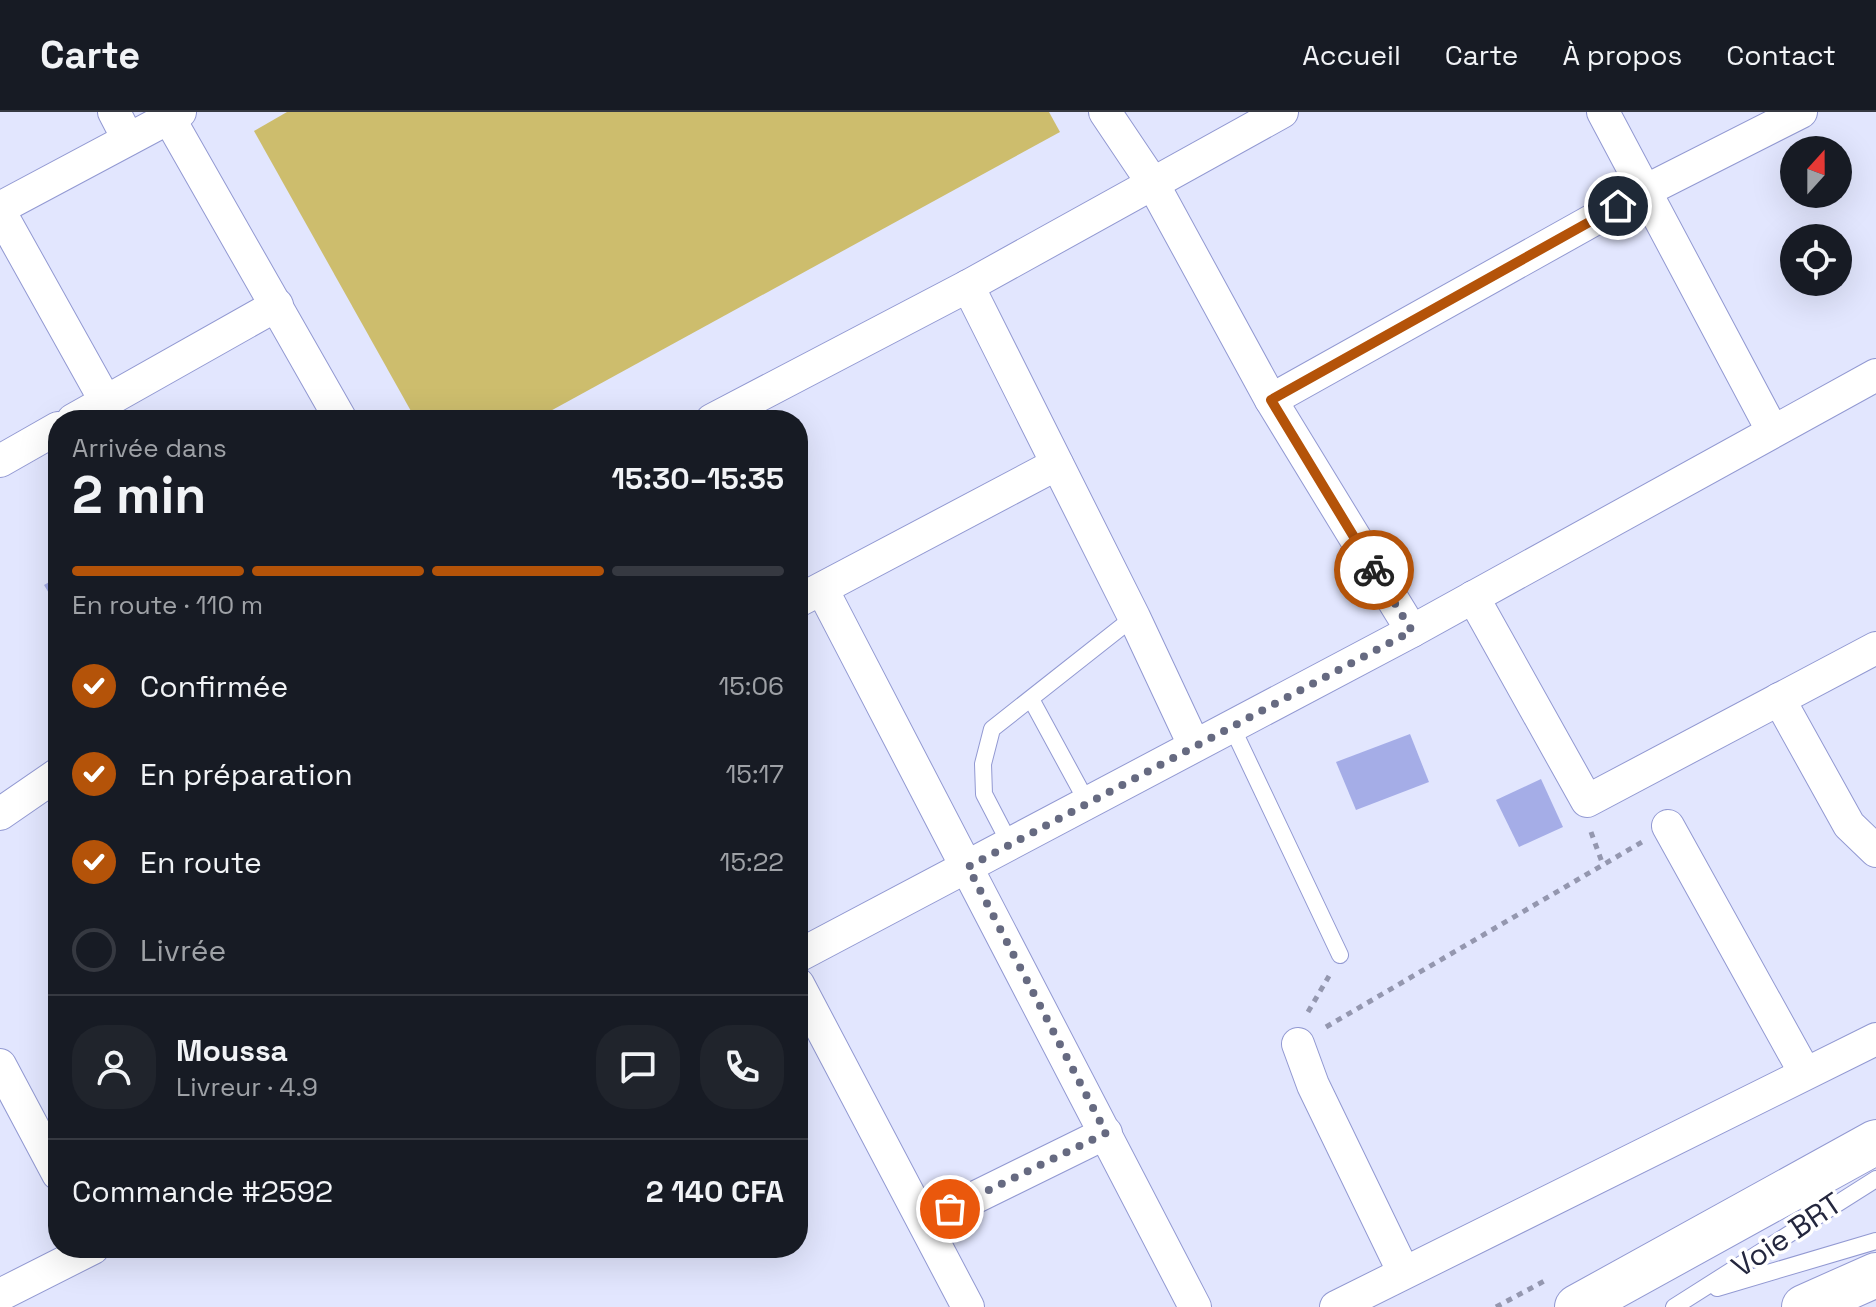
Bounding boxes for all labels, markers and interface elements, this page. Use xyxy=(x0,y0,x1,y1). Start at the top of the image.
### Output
text: Carte xyxy=(40,31,140,79)
text: Accueil xyxy=(1302,37,1401,73)
text: Carte xyxy=(1445,37,1518,73)
text: À propos xyxy=(1562,37,1682,73)
text: Contact xyxy=(1726,37,1836,73)
north arrow xyxy=(1780,136,1852,208)
map controls xyxy=(1780,136,1852,296)
pin xyxy=(1584,172,1652,240)
icon: home xyxy=(1596,184,1640,228)
button: locate xyxy=(1780,224,1852,296)
text: Arrivée dans xyxy=(72,431,227,465)
text: 15:30–15:35 xyxy=(612,459,784,498)
text: 2 min xyxy=(72,462,206,528)
courier xyxy=(1334,530,1414,610)
icon: bike xyxy=(1352,548,1396,592)
text: En route · 110 m xyxy=(72,588,263,622)
icon: check xyxy=(72,664,116,708)
text: Confirmée xyxy=(140,667,288,706)
text: 15:06 xyxy=(718,669,784,703)
icon: check xyxy=(72,752,116,796)
text: En préparation xyxy=(140,755,353,794)
text: 15:17 xyxy=(725,757,784,791)
icon: check xyxy=(72,840,116,884)
text: En route xyxy=(140,843,262,882)
text: 15:22 xyxy=(720,845,784,879)
text: Livrée xyxy=(140,931,226,970)
button: person xyxy=(72,1025,156,1109)
button: chat xyxy=(596,1025,680,1109)
button: phone xyxy=(700,1025,784,1109)
text: Moussa xyxy=(176,1031,288,1070)
text: Livreur · 4.9 xyxy=(176,1070,318,1104)
text: Commande #2592 xyxy=(72,1172,333,1211)
text: 2 140 CFA xyxy=(646,1172,784,1211)
pin xyxy=(916,1175,984,1243)
street label: Voie BRT xyxy=(1724,1183,1849,1286)
icon: bag xyxy=(928,1187,972,1231)

